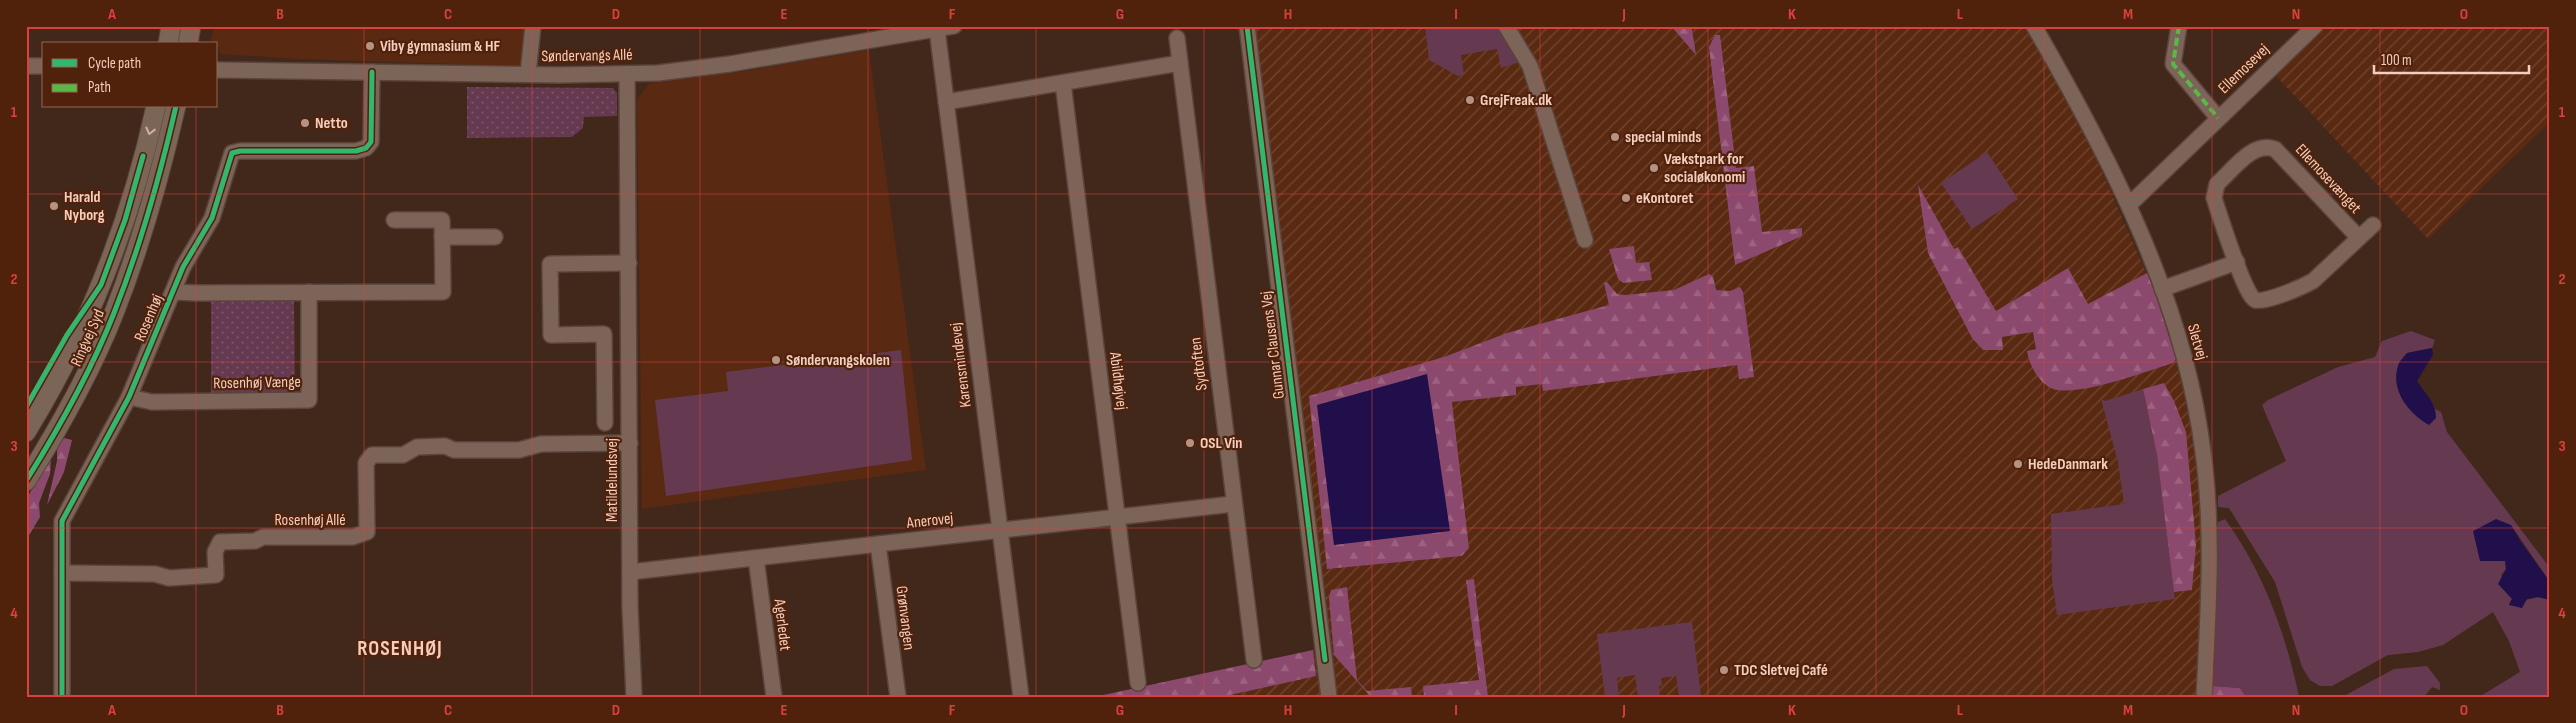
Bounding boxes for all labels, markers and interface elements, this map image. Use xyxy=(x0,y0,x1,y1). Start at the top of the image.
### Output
text: A xyxy=(107,5,116,24)
text: B xyxy=(276,5,284,24)
text: C xyxy=(444,5,452,24)
text: D xyxy=(612,5,620,24)
text: E xyxy=(781,5,788,24)
text: F xyxy=(949,5,956,24)
text: G xyxy=(1116,5,1124,24)
text: H xyxy=(1284,5,1292,24)
text: I xyxy=(1454,5,1458,24)
text: J xyxy=(1621,5,1626,24)
text: K xyxy=(1788,5,1796,24)
text: L xyxy=(1957,5,1964,24)
text: M xyxy=(2123,5,2133,24)
text: N xyxy=(2292,5,2300,24)
text: O xyxy=(2460,5,2468,24)
place label: Viby gymnasium & HF xyxy=(380,37,500,56)
marker: Viby gymnasium & HF xyxy=(364,40,376,52)
street label: Ellemosevej xyxy=(2215,40,2273,98)
legend xyxy=(42,42,218,108)
scale bar xyxy=(2374,42,2528,74)
street label: Søndervangs Allé xyxy=(541,46,633,66)
text: 100 m xyxy=(2381,51,2412,70)
text: Cycle path xyxy=(88,54,141,73)
text: Path xyxy=(88,78,111,97)
place label: GrejFreak.dk xyxy=(1480,91,1552,110)
marker: GrejFreak.dk xyxy=(1464,94,1476,106)
text: 1 xyxy=(11,103,18,122)
text: 1 xyxy=(2559,103,2566,122)
place label: Netto xyxy=(315,114,348,133)
marker: Netto xyxy=(299,117,311,129)
one-way arrow xyxy=(145,127,156,136)
place label: special minds xyxy=(1625,128,1701,147)
marker: special minds xyxy=(1609,131,1621,143)
street label: Ellemosevænget xyxy=(2291,140,2365,218)
place label: Vækstpark for socialøkonomi xyxy=(1664,150,1745,187)
marker: Vækstpark for socialøkonomi xyxy=(1648,162,1660,174)
place label: Harald Nyborg xyxy=(64,188,105,225)
place label: eKontoret xyxy=(1636,189,1694,208)
marker: eKontoret xyxy=(1620,192,1632,204)
marker: Harald Nyborg xyxy=(48,200,60,212)
text: 2 xyxy=(10,270,18,289)
text: 2 xyxy=(2558,270,2566,289)
street label: Gunnar Clausens Vej xyxy=(1257,290,1289,400)
street label: Rosenhøj xyxy=(131,292,167,344)
street label: Ringvej Syd xyxy=(67,306,109,370)
street label: Karensmindevej xyxy=(946,321,976,408)
street label: Sletvej xyxy=(2183,322,2211,362)
street label: Sydtoften xyxy=(1186,336,1212,392)
street label: Abildhøjvej xyxy=(1105,350,1131,411)
place label: Søndervangskolen xyxy=(786,351,890,370)
marker: Søndervangskolen xyxy=(770,354,782,366)
street label: Rosenhøj Vænge xyxy=(213,373,301,393)
place label: OSL Vin xyxy=(1200,434,1242,453)
text: 3 xyxy=(10,437,18,456)
marker: OSL Vin xyxy=(1184,437,1196,449)
text: 3 xyxy=(2558,437,2566,456)
street label: Matildelundsvej xyxy=(603,438,622,522)
place label: HedeDanmark xyxy=(2028,455,2108,474)
marker: HedeDanmark xyxy=(2012,458,2024,470)
street label: Anerovej xyxy=(905,509,954,533)
street label: Rosenhøj Allé xyxy=(274,511,346,530)
street label: Grønvangen xyxy=(892,585,918,651)
street label: Agerledet xyxy=(769,597,795,652)
text: 4 xyxy=(10,604,18,623)
text: 4 xyxy=(2558,604,2566,623)
district label: ROSENHØJ xyxy=(357,636,443,661)
place label: TDC Sletvej Café xyxy=(1734,661,1828,680)
marker: TDC Sletvej Café xyxy=(1718,664,1730,676)
text: A xyxy=(107,701,116,720)
text: B xyxy=(276,701,284,720)
text: C xyxy=(444,701,452,720)
text: D xyxy=(612,701,620,720)
text: E xyxy=(781,701,788,720)
text: F xyxy=(949,701,956,720)
text: G xyxy=(1116,701,1124,720)
text: H xyxy=(1284,701,1292,720)
text: I xyxy=(1454,701,1458,720)
text: J xyxy=(1621,701,1626,720)
text: K xyxy=(1788,701,1796,720)
text: L xyxy=(1957,701,1964,720)
text: M xyxy=(2123,701,2133,720)
text: N xyxy=(2292,701,2300,720)
text: O xyxy=(2460,701,2468,720)

